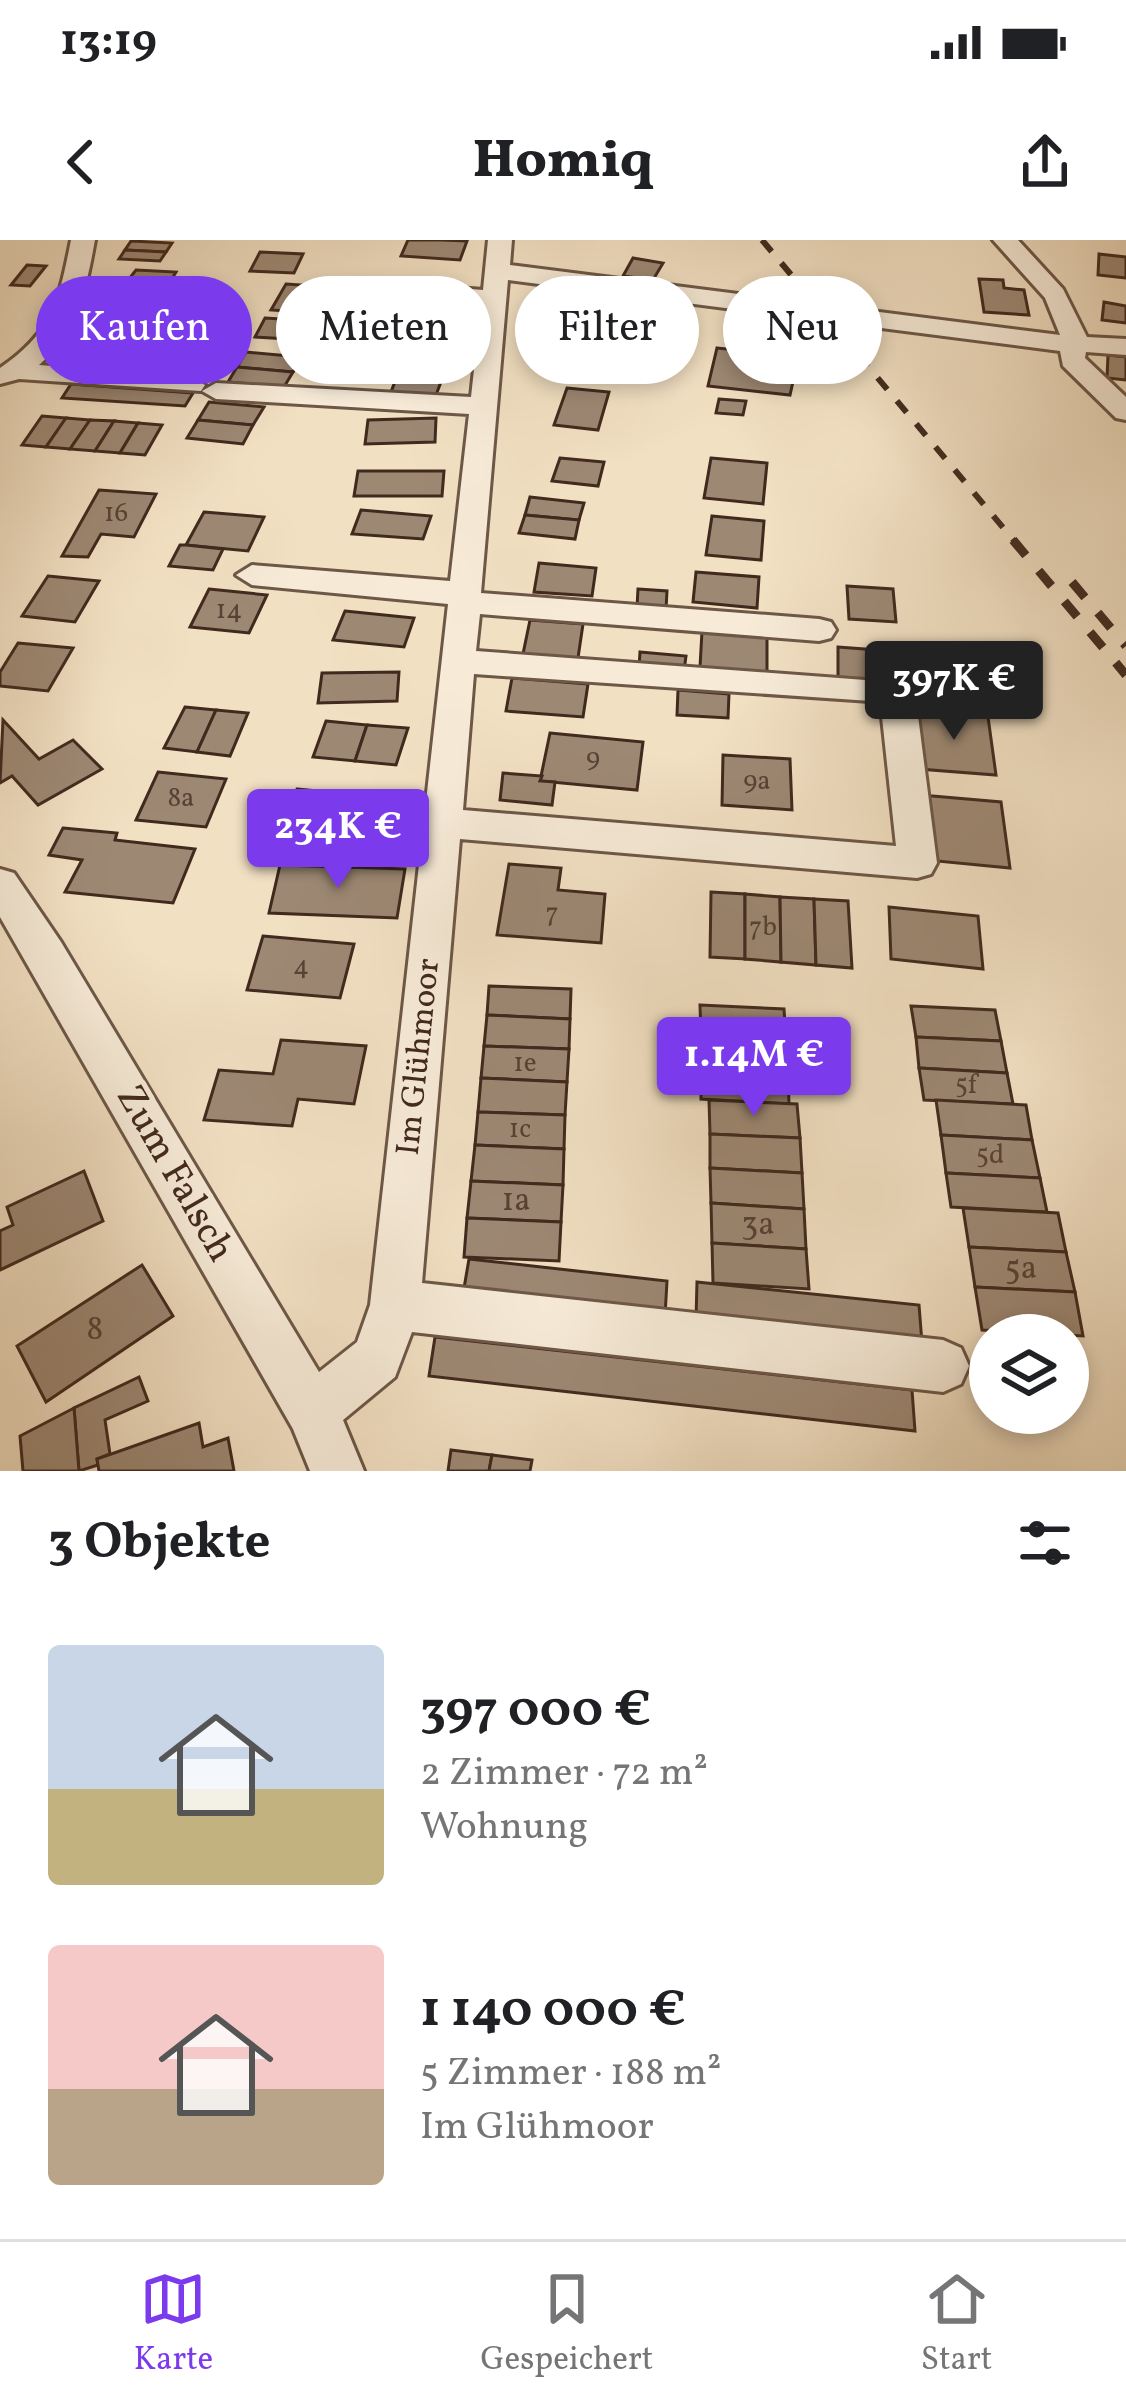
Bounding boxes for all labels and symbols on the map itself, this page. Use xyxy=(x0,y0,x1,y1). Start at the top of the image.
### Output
house number: 16 xyxy=(104,495,128,533)
house number: 14 xyxy=(216,592,242,630)
pin: 397K € xyxy=(856,641,1052,743)
house number: 9 xyxy=(586,740,600,778)
house number: 9a xyxy=(743,763,771,801)
house number: 8a xyxy=(167,780,195,818)
pin: 234K € xyxy=(240,789,436,891)
house number: 7 xyxy=(545,895,559,933)
house number: 7b xyxy=(749,909,777,947)
house number: 4 xyxy=(293,948,309,986)
street label: Im Glühmoor xyxy=(387,956,453,1158)
pin: 1.14M € xyxy=(643,1017,865,1119)
house number: 1e xyxy=(513,1045,537,1083)
house number: 5f xyxy=(955,1067,980,1105)
street label: Zum Falsch xyxy=(102,1075,246,1273)
house number: 1c xyxy=(509,1111,531,1149)
house number: 5d xyxy=(976,1137,1004,1175)
house number: 1a xyxy=(501,1179,531,1225)
house number: 3a xyxy=(741,1203,775,1249)
house number: 5a xyxy=(1005,1247,1037,1293)
house number: 8 xyxy=(87,1308,103,1354)

